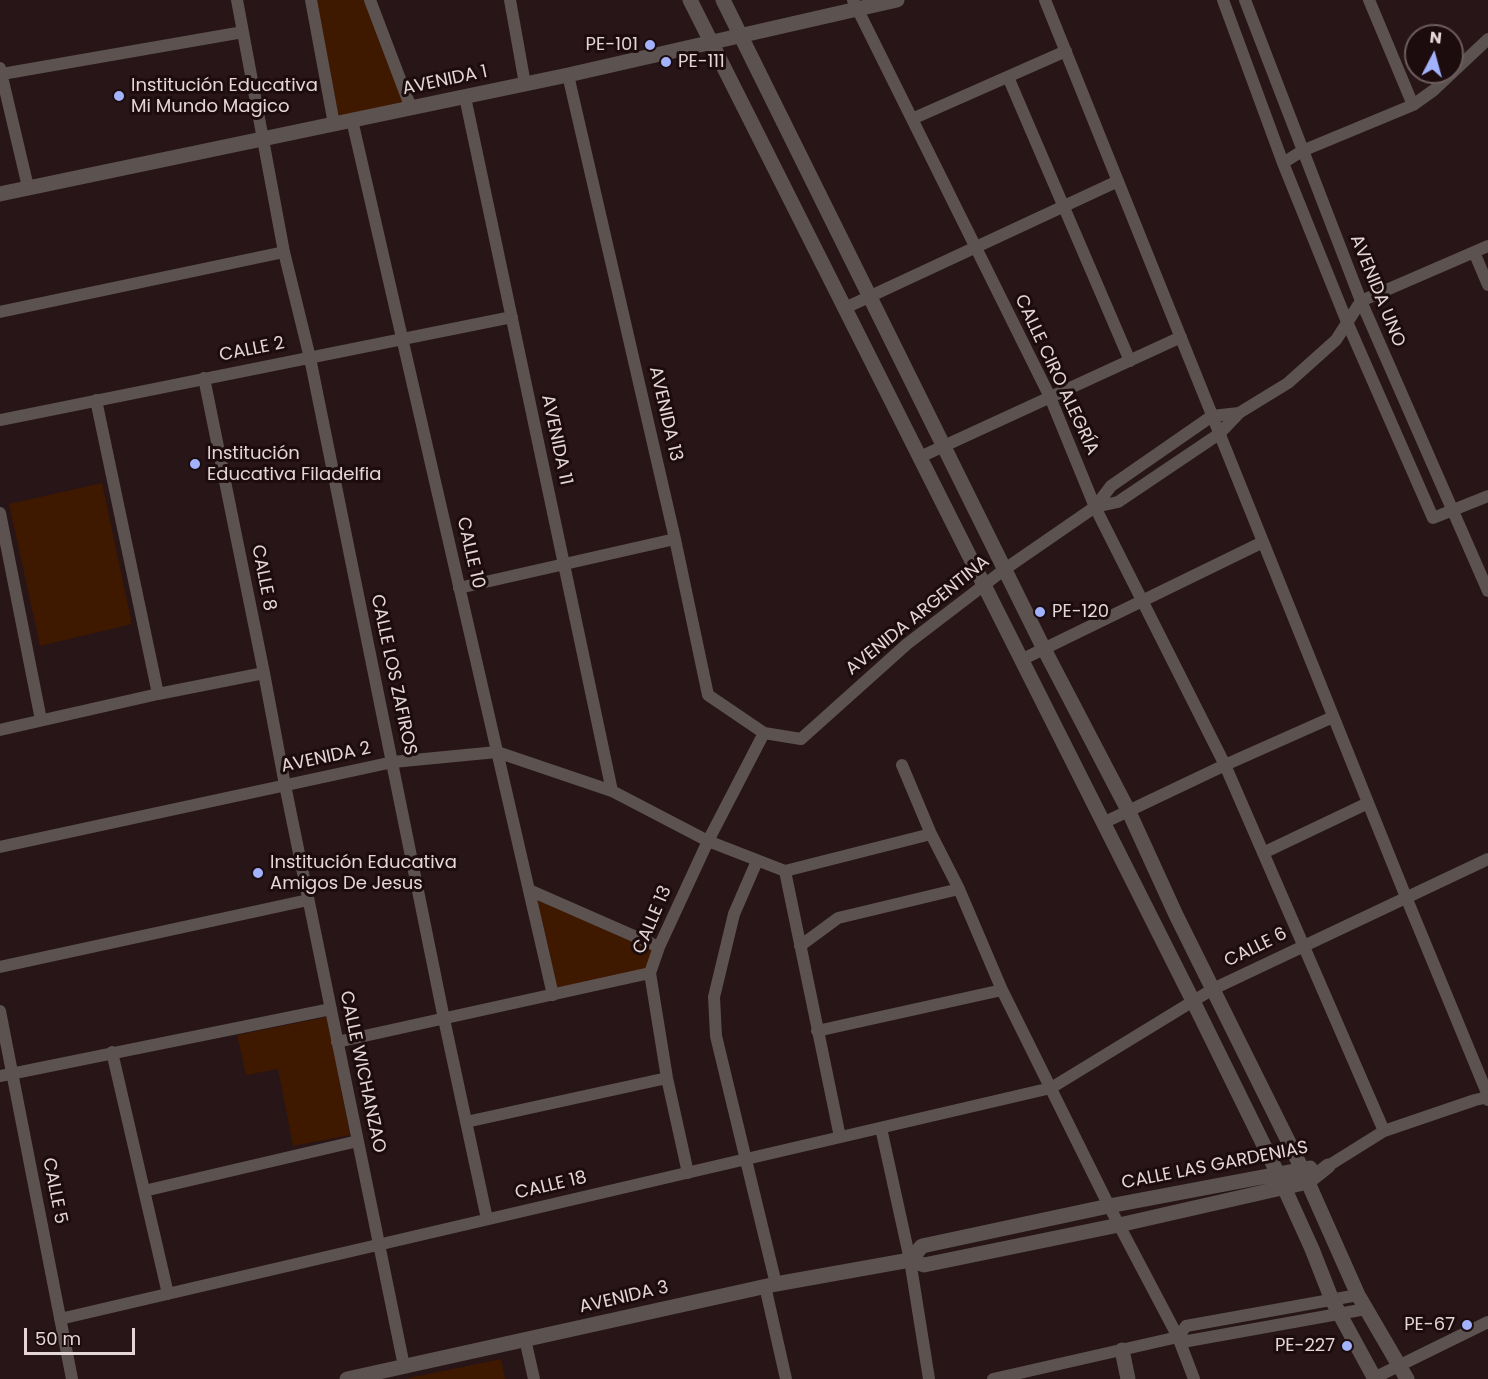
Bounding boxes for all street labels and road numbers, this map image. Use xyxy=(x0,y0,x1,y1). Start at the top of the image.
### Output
street label: AVENIDA 1 xyxy=(401,61,489,101)
street label: AVENIDA UNO xyxy=(1345,232,1409,350)
street label: CALLE CIRO ALEGRÍA xyxy=(1009,291,1103,459)
street label: CALLE 2 xyxy=(218,333,286,367)
street label: AVENIDA 13 xyxy=(644,364,686,464)
street label: AVENIDA 11 xyxy=(536,393,576,487)
street label: CALLE 10 xyxy=(451,515,489,591)
street label: CALLE 8 xyxy=(246,543,280,613)
street label: AVENIDA ARGENTINA xyxy=(842,552,994,680)
street label: CALLE LOS ZAFIROS xyxy=(365,593,421,757)
street label: AVENIDA 2 xyxy=(279,738,373,778)
street label: CALLE 13 xyxy=(629,883,677,957)
street label: CALLE 6 xyxy=(1221,924,1291,972)
street label: CALLE WICHANZAO xyxy=(334,989,390,1155)
street label: CALLE LAS GARDENIAS xyxy=(1120,1137,1310,1195)
street label: CALLE 5 xyxy=(37,1156,71,1226)
street label: CALLE 18 xyxy=(513,1167,589,1205)
street label: AVENIDA 3 xyxy=(577,1277,671,1319)

